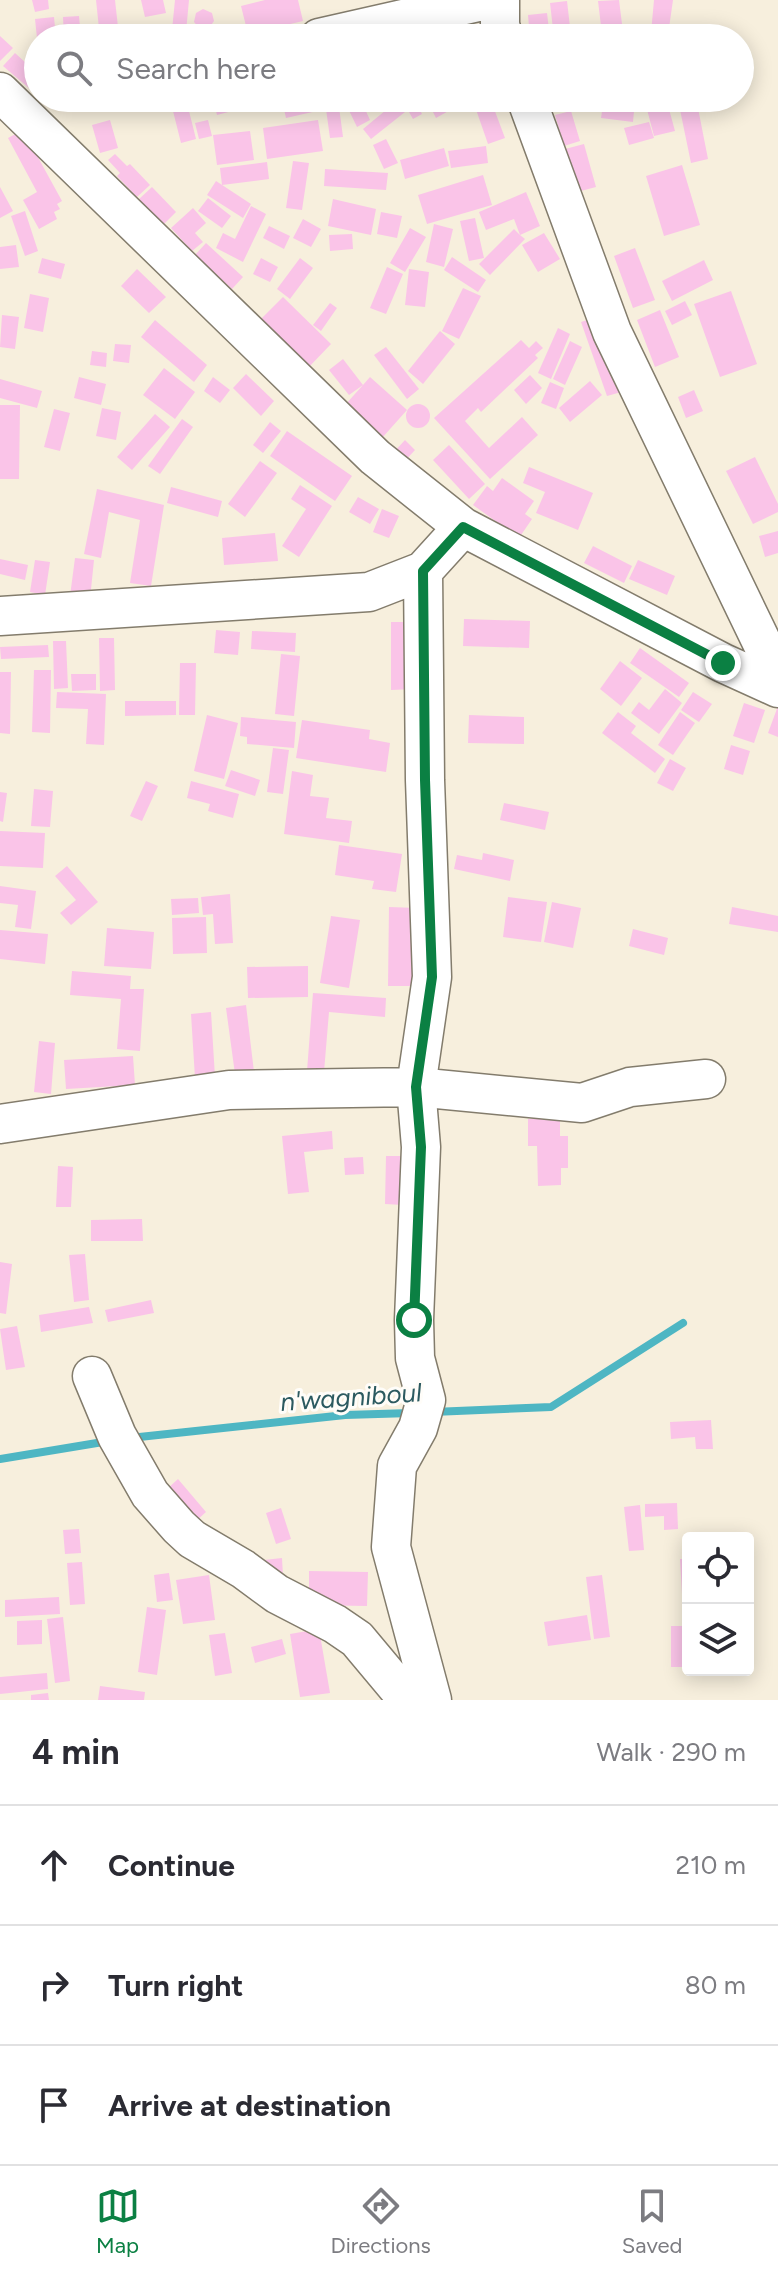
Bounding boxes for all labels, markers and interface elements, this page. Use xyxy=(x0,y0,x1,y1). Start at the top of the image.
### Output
search box xyxy=(24,24,754,112)
icon: search xyxy=(52,46,96,90)
text: Search here xyxy=(116,50,276,87)
route end xyxy=(705,645,741,681)
route start xyxy=(396,1302,432,1338)
water label: n'wagniboul xyxy=(279,1376,423,1418)
map controls xyxy=(682,1532,754,1676)
button: locate xyxy=(682,1532,754,1604)
button: layers xyxy=(682,1604,754,1676)
text: 4 min xyxy=(32,1732,119,1773)
text: Walk · 290 m xyxy=(597,1736,746,1768)
icon: ahead xyxy=(32,1843,76,1887)
text: Continue xyxy=(108,1847,235,1884)
text: 210 m xyxy=(676,1849,746,1881)
icon: right xyxy=(32,1963,76,2007)
text: Turn right xyxy=(108,1967,243,2004)
text: 80 m xyxy=(685,1969,746,2001)
icon: arrive xyxy=(32,2083,76,2127)
text: Arrive at destination xyxy=(108,2087,391,2124)
tab: Map xyxy=(96,2184,140,2259)
tab: Directions xyxy=(331,2184,431,2259)
tab: Saved xyxy=(622,2184,682,2259)

